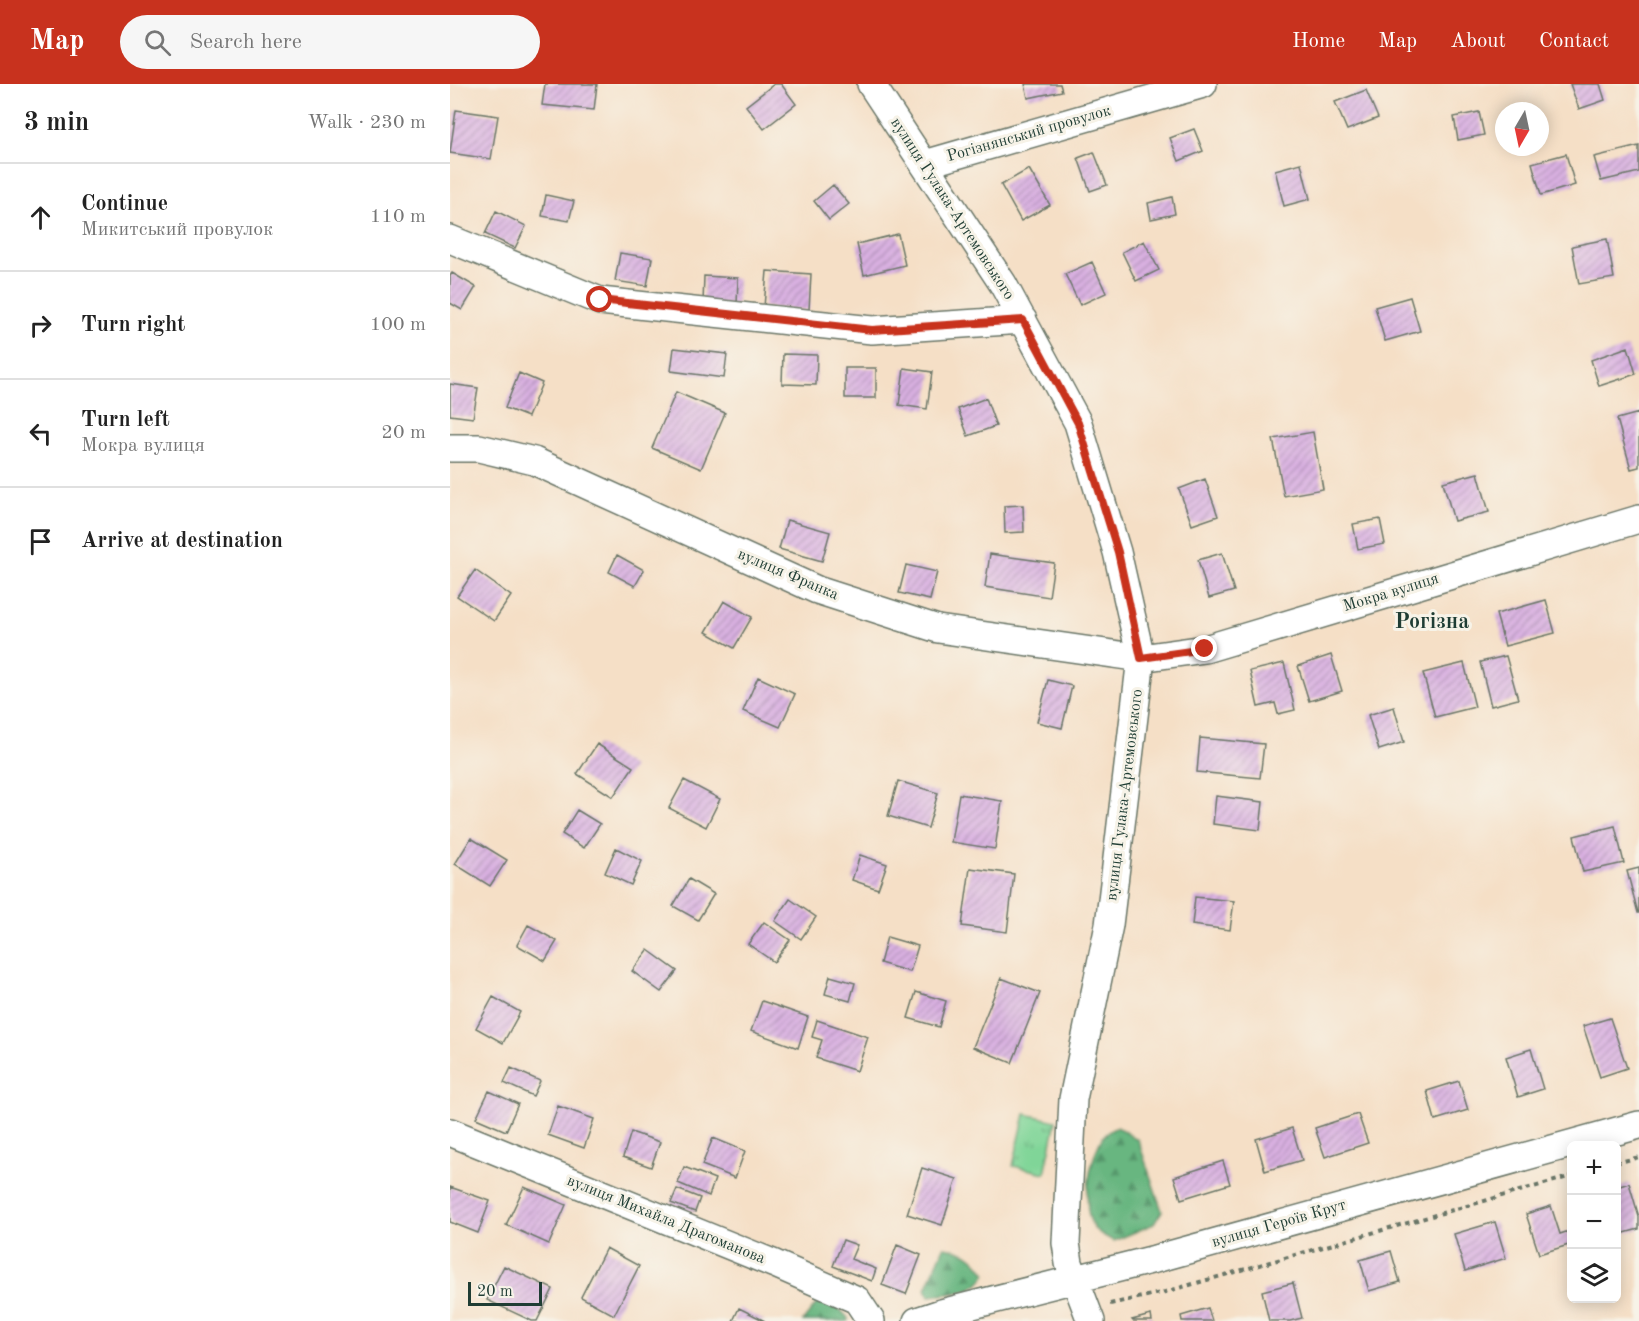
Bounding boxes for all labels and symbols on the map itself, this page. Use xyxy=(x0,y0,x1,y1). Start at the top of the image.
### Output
north arrow xyxy=(1495,102,1549,156)
street label: Рогізнянський провулок xyxy=(945,103,1113,165)
street label: вулиця Гулака-Артемовського xyxy=(887,115,1017,303)
route start xyxy=(586,286,612,312)
street label: вулиця Франка xyxy=(735,547,841,603)
street label: Мокра вулиця xyxy=(1341,571,1441,615)
district label: Рогізна xyxy=(1395,611,1469,633)
route end xyxy=(1191,635,1217,661)
street label: вулиця Гулака-Артемовського xyxy=(1104,688,1146,902)
street label: вулиця Михайла Драгоманова xyxy=(565,1173,768,1267)
street label: вулиця Героїв Крут xyxy=(1210,1197,1348,1251)
scale bar xyxy=(468,1279,542,1306)

